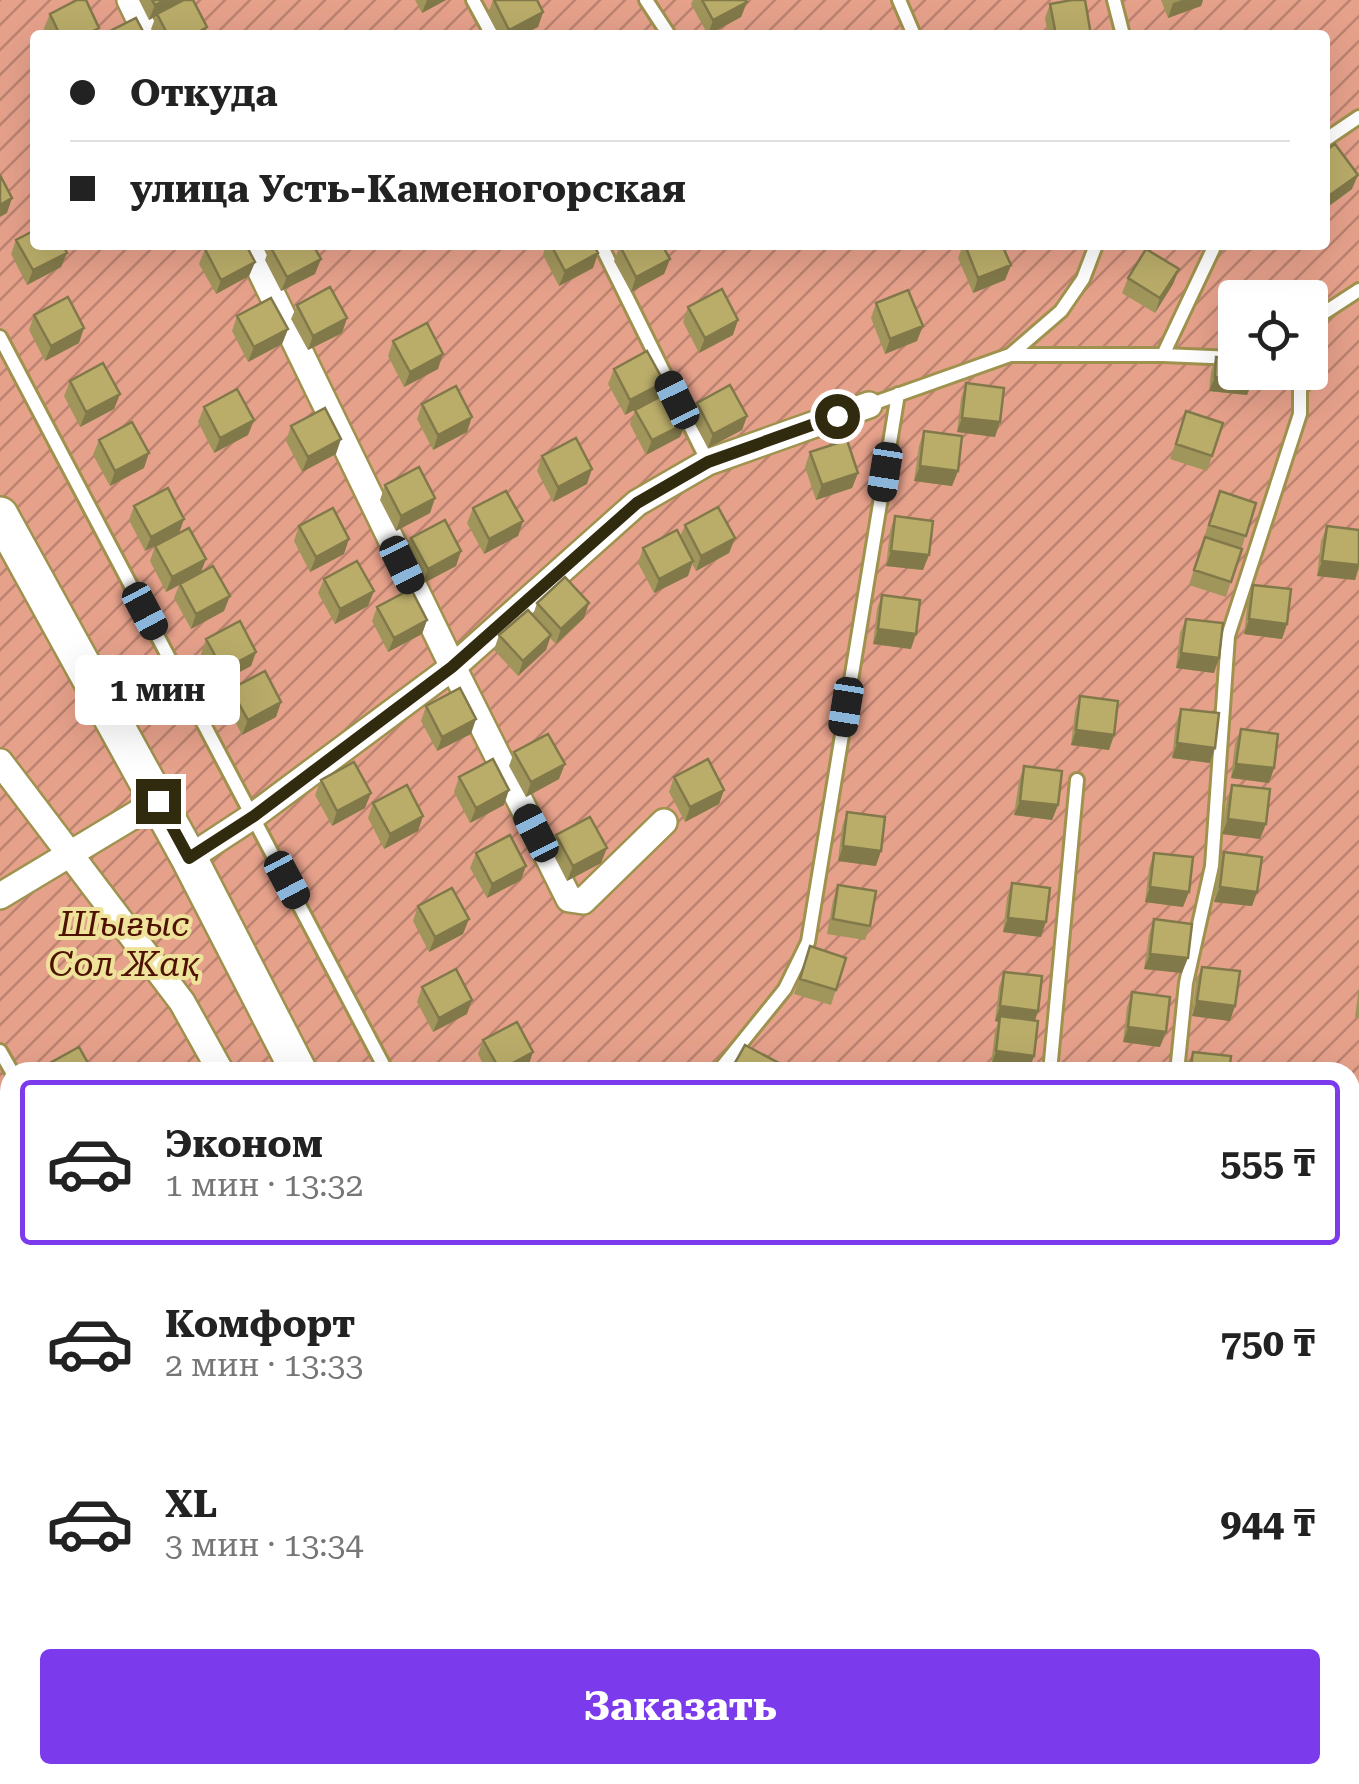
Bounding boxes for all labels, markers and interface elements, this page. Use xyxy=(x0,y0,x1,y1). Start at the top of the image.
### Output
text: Откуда xyxy=(130,71,277,115)
text: улица Усть-Каменогорская xyxy=(130,167,686,211)
map controls xyxy=(1218,280,1328,390)
button: locate xyxy=(1218,280,1328,390)
car xyxy=(650,366,704,434)
route start xyxy=(815,394,860,439)
car xyxy=(865,440,905,504)
car xyxy=(375,531,429,599)
car xyxy=(118,577,172,645)
callout: 1 мин xyxy=(76,656,240,726)
text: 1 мин xyxy=(110,671,205,709)
car xyxy=(826,675,866,739)
route end xyxy=(136,779,181,824)
car xyxy=(509,799,563,867)
car xyxy=(260,846,314,914)
park label: Шығыс Сол Жақ xyxy=(48,904,200,985)
icon: car xyxy=(45,1118,135,1208)
text: Эконом xyxy=(165,1122,323,1166)
text: 555 ₸ xyxy=(1220,1141,1315,1185)
text: 1 мин · 13:32 xyxy=(165,1166,363,1204)
icon: car xyxy=(45,1298,135,1388)
text: Комфорт xyxy=(165,1302,355,1346)
text: 750 ₸ xyxy=(1220,1321,1315,1365)
text: 2 мин · 13:33 xyxy=(165,1346,363,1384)
icon: car xyxy=(45,1478,135,1568)
text: XL xyxy=(165,1482,217,1526)
text: 944 ₸ xyxy=(1220,1501,1315,1545)
text: 3 мин · 13:34 xyxy=(165,1526,363,1564)
button: Заказать xyxy=(40,1649,1320,1764)

